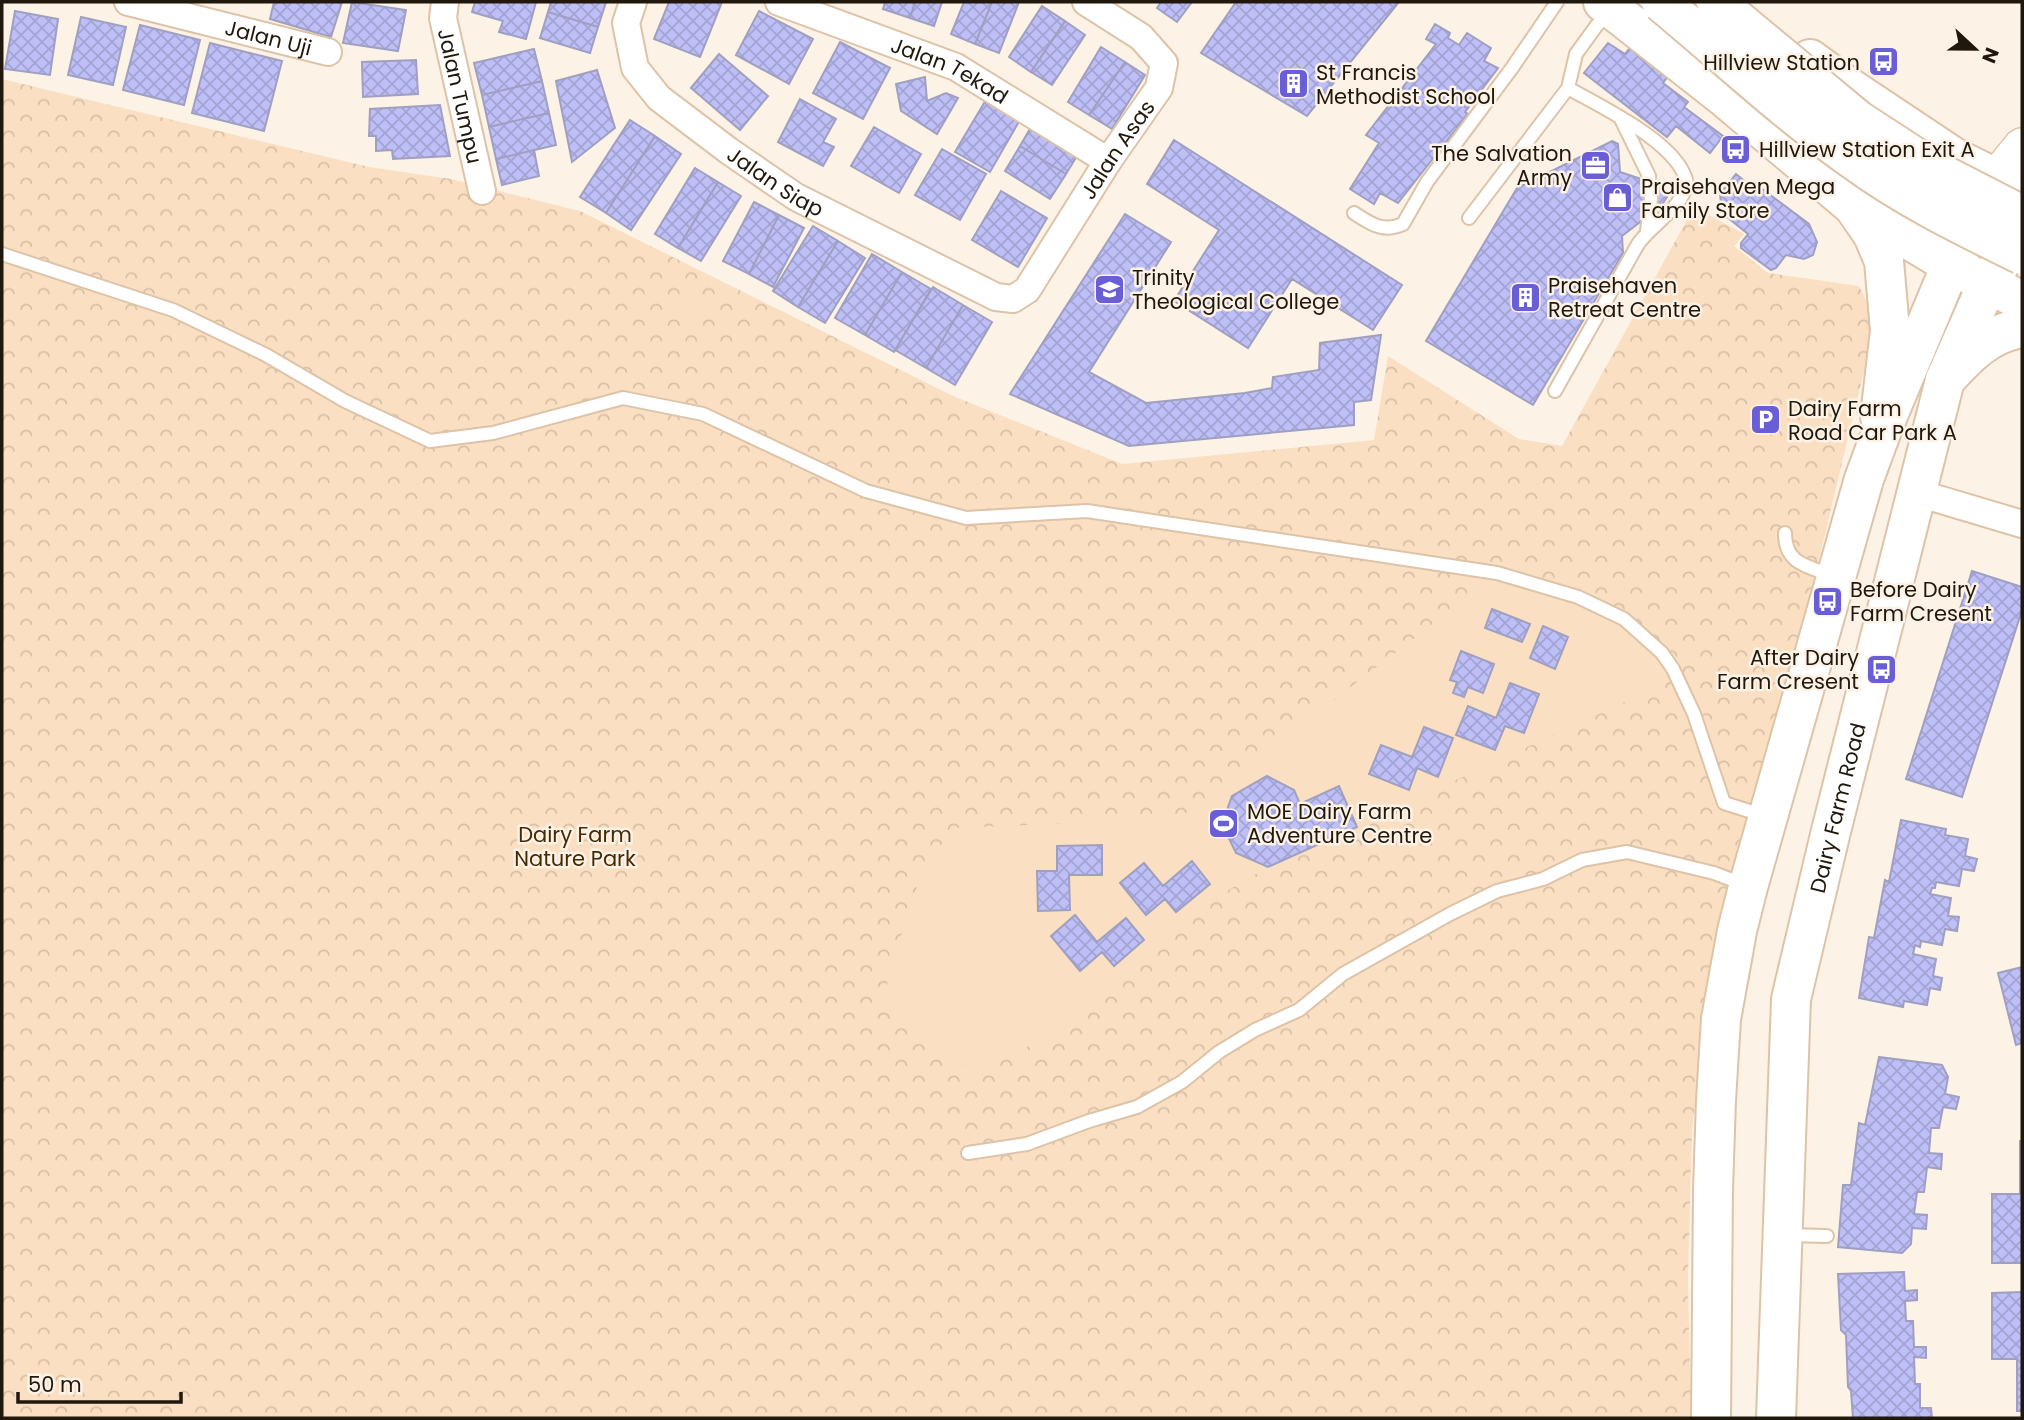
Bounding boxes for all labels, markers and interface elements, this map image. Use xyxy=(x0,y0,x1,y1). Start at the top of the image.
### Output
street label: Jalan Uji xyxy=(222,12,315,62)
north arrow xyxy=(1940,14,2010,84)
street label: Jalan Tumpu xyxy=(431,25,490,166)
street label: Jalan Tekad xyxy=(887,30,1014,110)
text: N xyxy=(1975,43,2005,67)
bus stop icon: Hillview Station xyxy=(1866,45,1900,79)
place label: Hillview Station xyxy=(1703,48,1860,77)
place label: St Francis Methodist School xyxy=(1316,58,1496,111)
building icon: St Francis Methodist School xyxy=(1276,67,1310,101)
street label: Jalan Asas xyxy=(1073,94,1161,204)
bus stop icon: Hillview Station Exit A xyxy=(1719,132,1753,166)
place label: Hillview Station Exit A xyxy=(1759,135,1975,164)
place label: The Salvation Army xyxy=(1431,139,1572,192)
street label: Jalan Siap xyxy=(722,140,829,223)
office icon: The Salvation Army xyxy=(1578,148,1612,182)
place label: Praisehaven Mega Family Store xyxy=(1641,172,1835,225)
shop icon: Praisehaven Mega Family Store xyxy=(1601,181,1635,215)
place label: Trinity Theological College xyxy=(1132,263,1339,316)
place label: Praisehaven Retreat Centre xyxy=(1548,271,1701,324)
school or university icon: Trinity Theological College xyxy=(1092,272,1126,306)
building icon: Praisehaven Retreat Centre xyxy=(1508,280,1542,314)
place label: Dairy Farm Road Car Park A xyxy=(1788,394,1957,447)
parking icon: Dairy Farm Road Car Park A xyxy=(1748,403,1782,437)
place label: Before Dairy Farm Cresent xyxy=(1850,575,1992,628)
bus stop icon: Before Dairy Farm Cresent xyxy=(1810,584,1844,618)
place label: After Dairy Farm Cresent xyxy=(1717,643,1859,696)
bus stop icon: After Dairy Farm Cresent xyxy=(1865,652,1899,686)
street label: Dairy Farm Road xyxy=(1802,720,1872,896)
place label: MOE Dairy Farm Adventure Centre xyxy=(1247,797,1432,850)
sports icon: MOE Dairy Farm Adventure Centre xyxy=(1207,806,1241,840)
park label: Dairy Farm Nature Park xyxy=(514,820,636,873)
scale bar xyxy=(18,1360,180,1404)
text: 50 m xyxy=(28,1370,82,1399)

